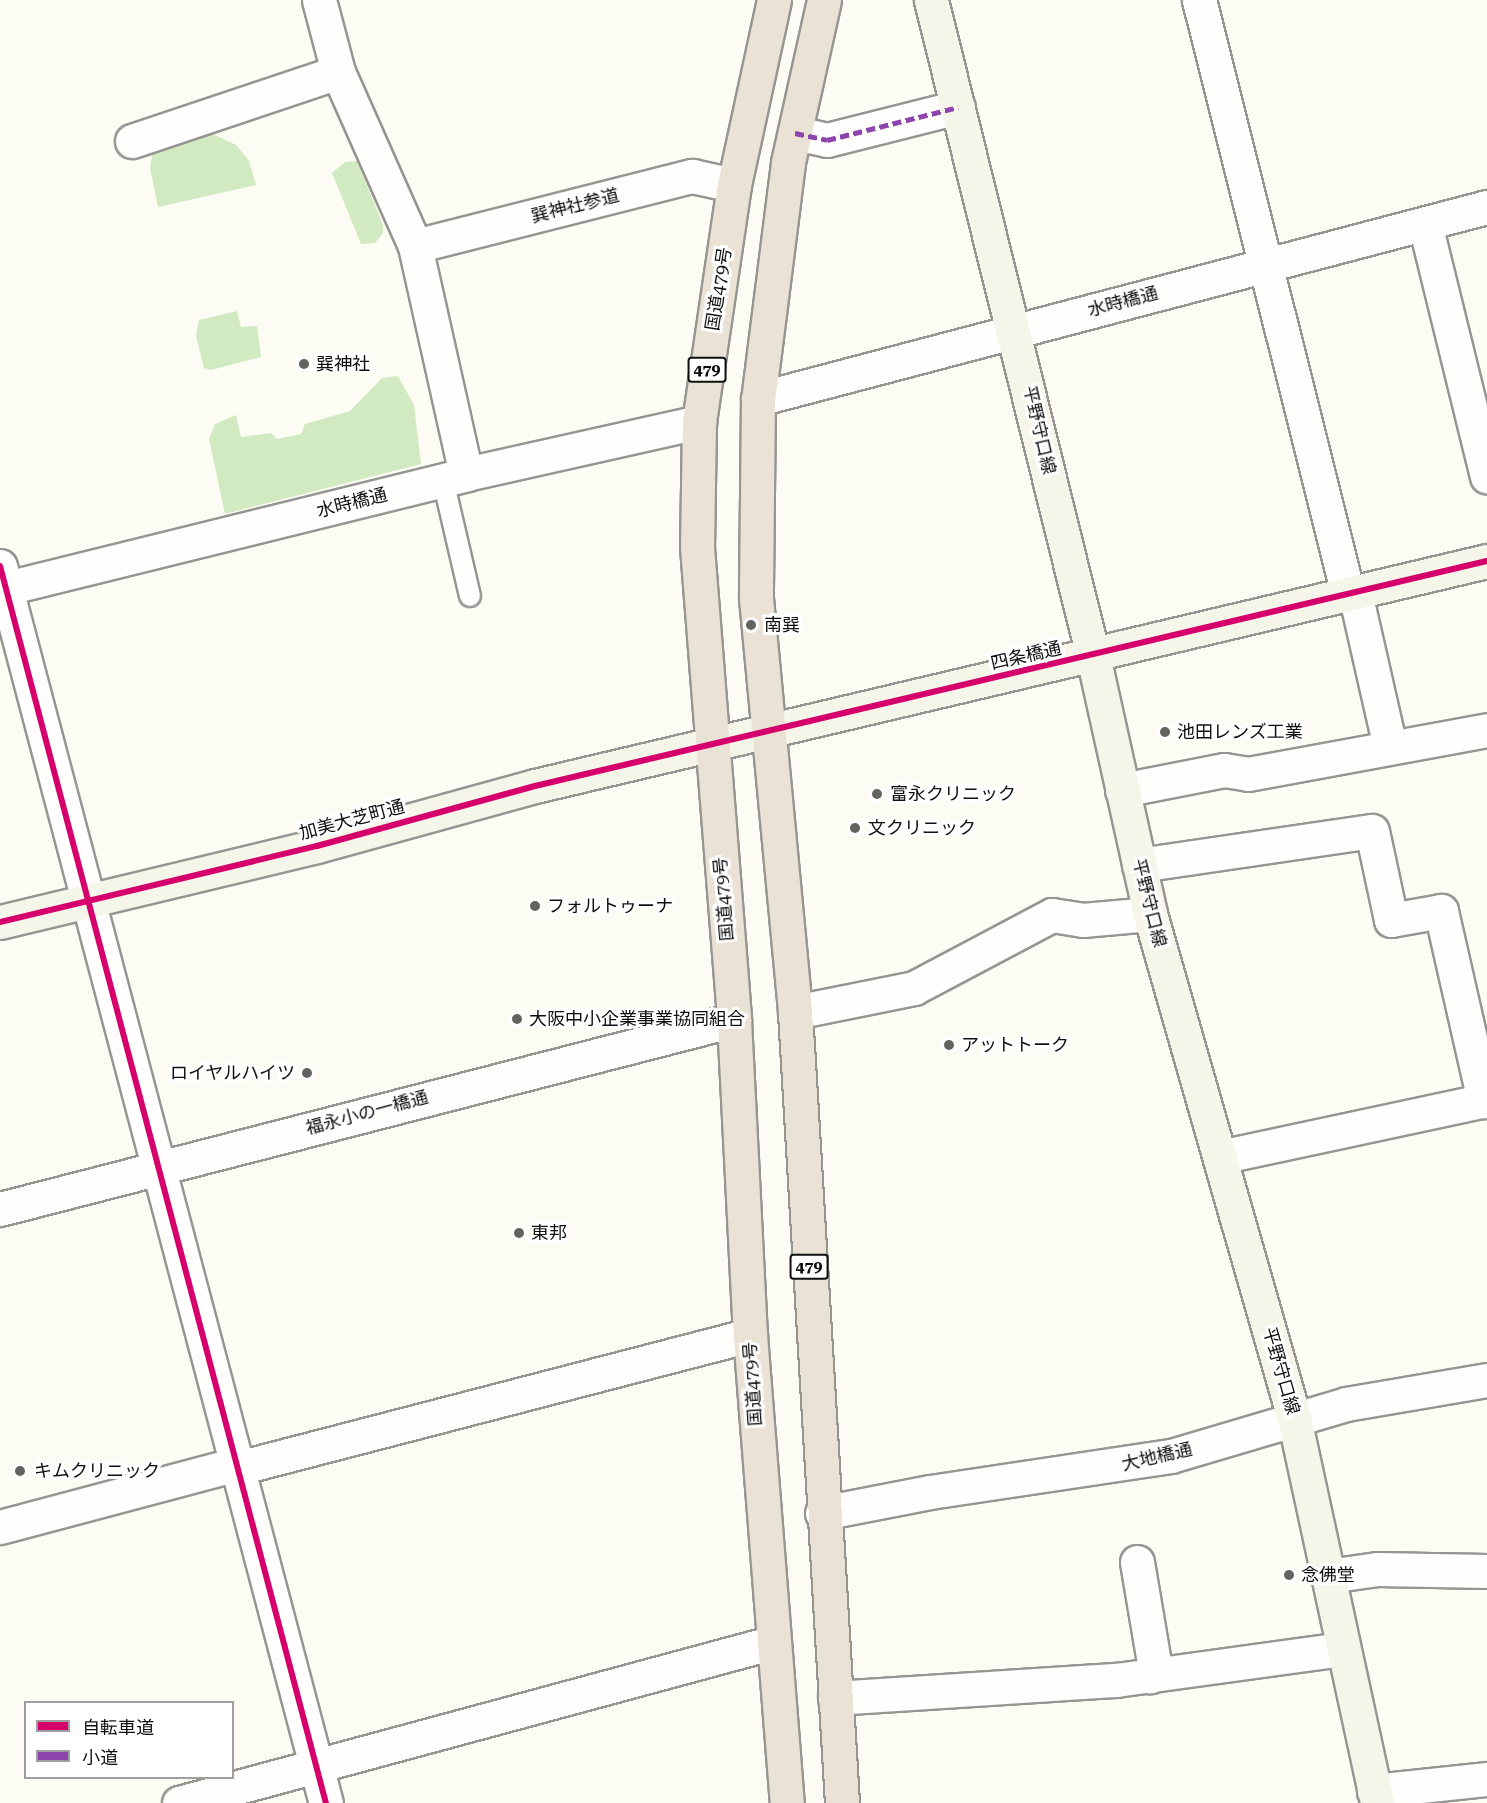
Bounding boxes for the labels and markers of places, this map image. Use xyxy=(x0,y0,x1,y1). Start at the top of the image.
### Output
place label: 巽神社 xyxy=(316,353,370,375)
marker: 巽神社 xyxy=(297,357,311,371)
place label: 南巽 xyxy=(764,614,800,636)
marker: 南巽 xyxy=(742,616,760,634)
place label: 池田レンズ工業 xyxy=(1177,721,1303,743)
marker: 池田レンズ工業 xyxy=(1158,725,1172,739)
place label: 富永クリニック xyxy=(890,783,1016,805)
marker: 富永クリニック xyxy=(868,785,886,803)
place label: 文クリニック xyxy=(868,817,976,839)
marker: 文クリニック xyxy=(846,819,864,837)
place label: フォルトゥーナ xyxy=(547,895,673,917)
marker: フォルトゥーナ xyxy=(528,899,542,913)
place label: 大阪中小企業事業協同組合 xyxy=(529,1008,745,1030)
marker: 大阪中小企業事業協同組合 xyxy=(510,1012,524,1026)
place label: アットトーク xyxy=(961,1034,1069,1056)
marker: アットトーク xyxy=(942,1038,956,1052)
place label: ロイヤルハイツ xyxy=(169,1062,295,1084)
marker: ロイヤルハイツ xyxy=(300,1066,314,1080)
place label: 東邦 xyxy=(531,1222,567,1244)
marker: 東邦 xyxy=(512,1226,526,1240)
place label: キムクリニック xyxy=(34,1460,160,1482)
marker: キムクリニック xyxy=(11,1462,29,1480)
place label: 念佛堂 xyxy=(1301,1564,1355,1586)
marker: 念佛堂 xyxy=(1282,1568,1296,1582)

